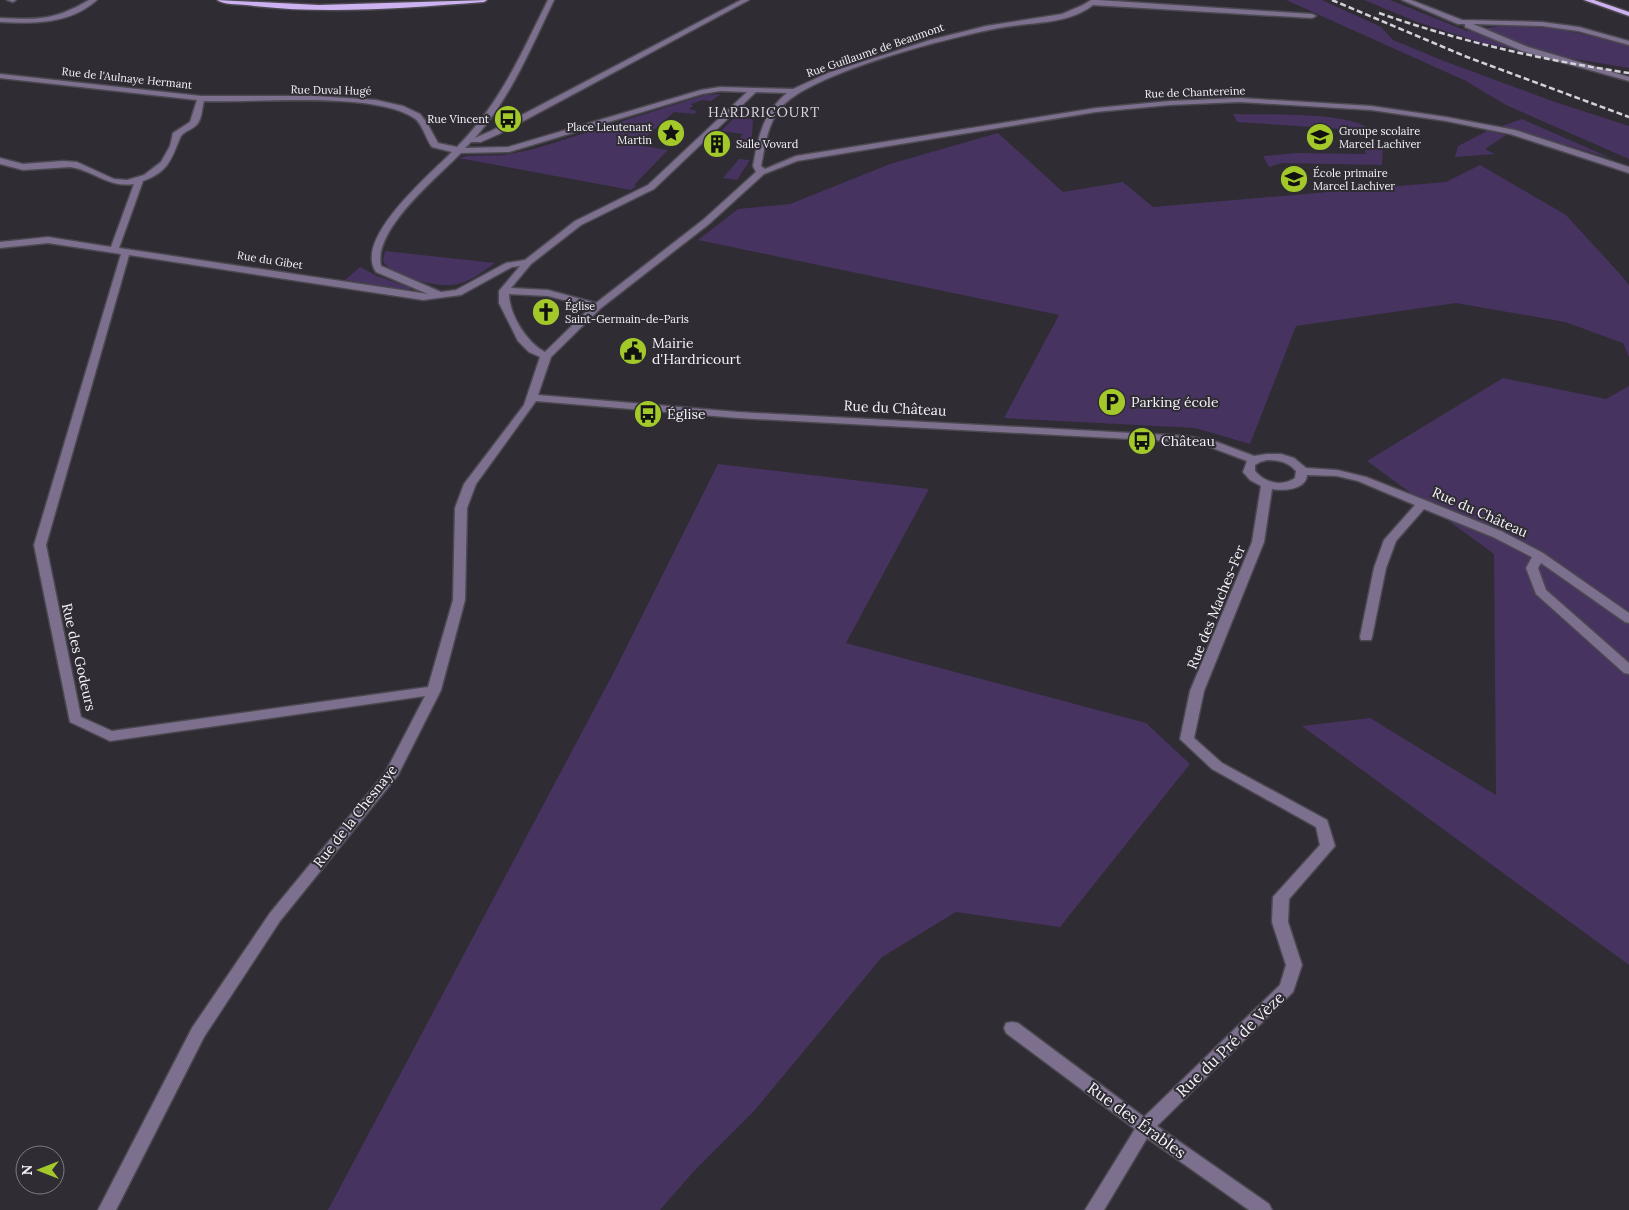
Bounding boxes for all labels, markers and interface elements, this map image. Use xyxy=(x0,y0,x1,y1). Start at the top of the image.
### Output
street label: Rue Guillaume de Beaumont xyxy=(804,20,946,80)
street label: Rue de l'Aulnaye Hermant xyxy=(61,64,194,92)
street label: Rue Duval Hugé xyxy=(290,82,372,98)
street label: Rue de Chantereine xyxy=(1144,83,1246,101)
district label: HARDRICOURT xyxy=(708,103,820,121)
bus stop icon: Rue Vincent xyxy=(493,104,523,134)
place label: Rue Vincent xyxy=(427,112,490,126)
place icon: Place Lieutenant Martin xyxy=(656,118,686,148)
place label: Place Lieutenant Martin xyxy=(567,120,653,147)
school or university icon: Groupe scolaire Marcel Lachiver xyxy=(1305,122,1335,152)
place label: Groupe scolaire Marcel Lachiver xyxy=(1339,124,1421,151)
building icon: Salle Vovard xyxy=(702,129,732,159)
place label: Salle Vovard xyxy=(736,137,799,151)
school or university icon: École primaire Marcel Lachiver xyxy=(1279,164,1309,194)
place label: École primaire Marcel Lachiver xyxy=(1313,166,1395,193)
street label: Rue du Gibet xyxy=(236,248,305,272)
church icon: Église Saint-Germain-de-Paris xyxy=(531,297,561,327)
place label: Église Saint-Germain-de-Paris xyxy=(565,299,689,326)
place label: Mairie d'Hardricourt xyxy=(652,334,742,368)
public building icon: Mairie d'Hardricourt xyxy=(618,336,648,366)
parking icon: Parking école xyxy=(1097,387,1127,417)
place label: Parking école xyxy=(1131,393,1219,411)
street label: Rue du Château xyxy=(843,396,947,420)
bus stop icon: Église xyxy=(633,399,663,429)
place label: Église xyxy=(667,405,706,423)
bus stop icon: Château xyxy=(1127,426,1157,456)
place label: Château xyxy=(1161,432,1215,450)
street label: Rue du Château xyxy=(1429,483,1531,541)
street label: Rue des Maches-Fer xyxy=(1183,542,1249,672)
street label: Rue des Godeurs xyxy=(58,601,100,713)
street label: Rue de la Chesnaye xyxy=(309,761,401,871)
street label: Rue du Pré de Vèze xyxy=(1172,987,1289,1101)
street label: Rue des Érables xyxy=(1084,1077,1190,1163)
north arrow xyxy=(15,1145,65,1195)
text: N xyxy=(18,1164,36,1175)

